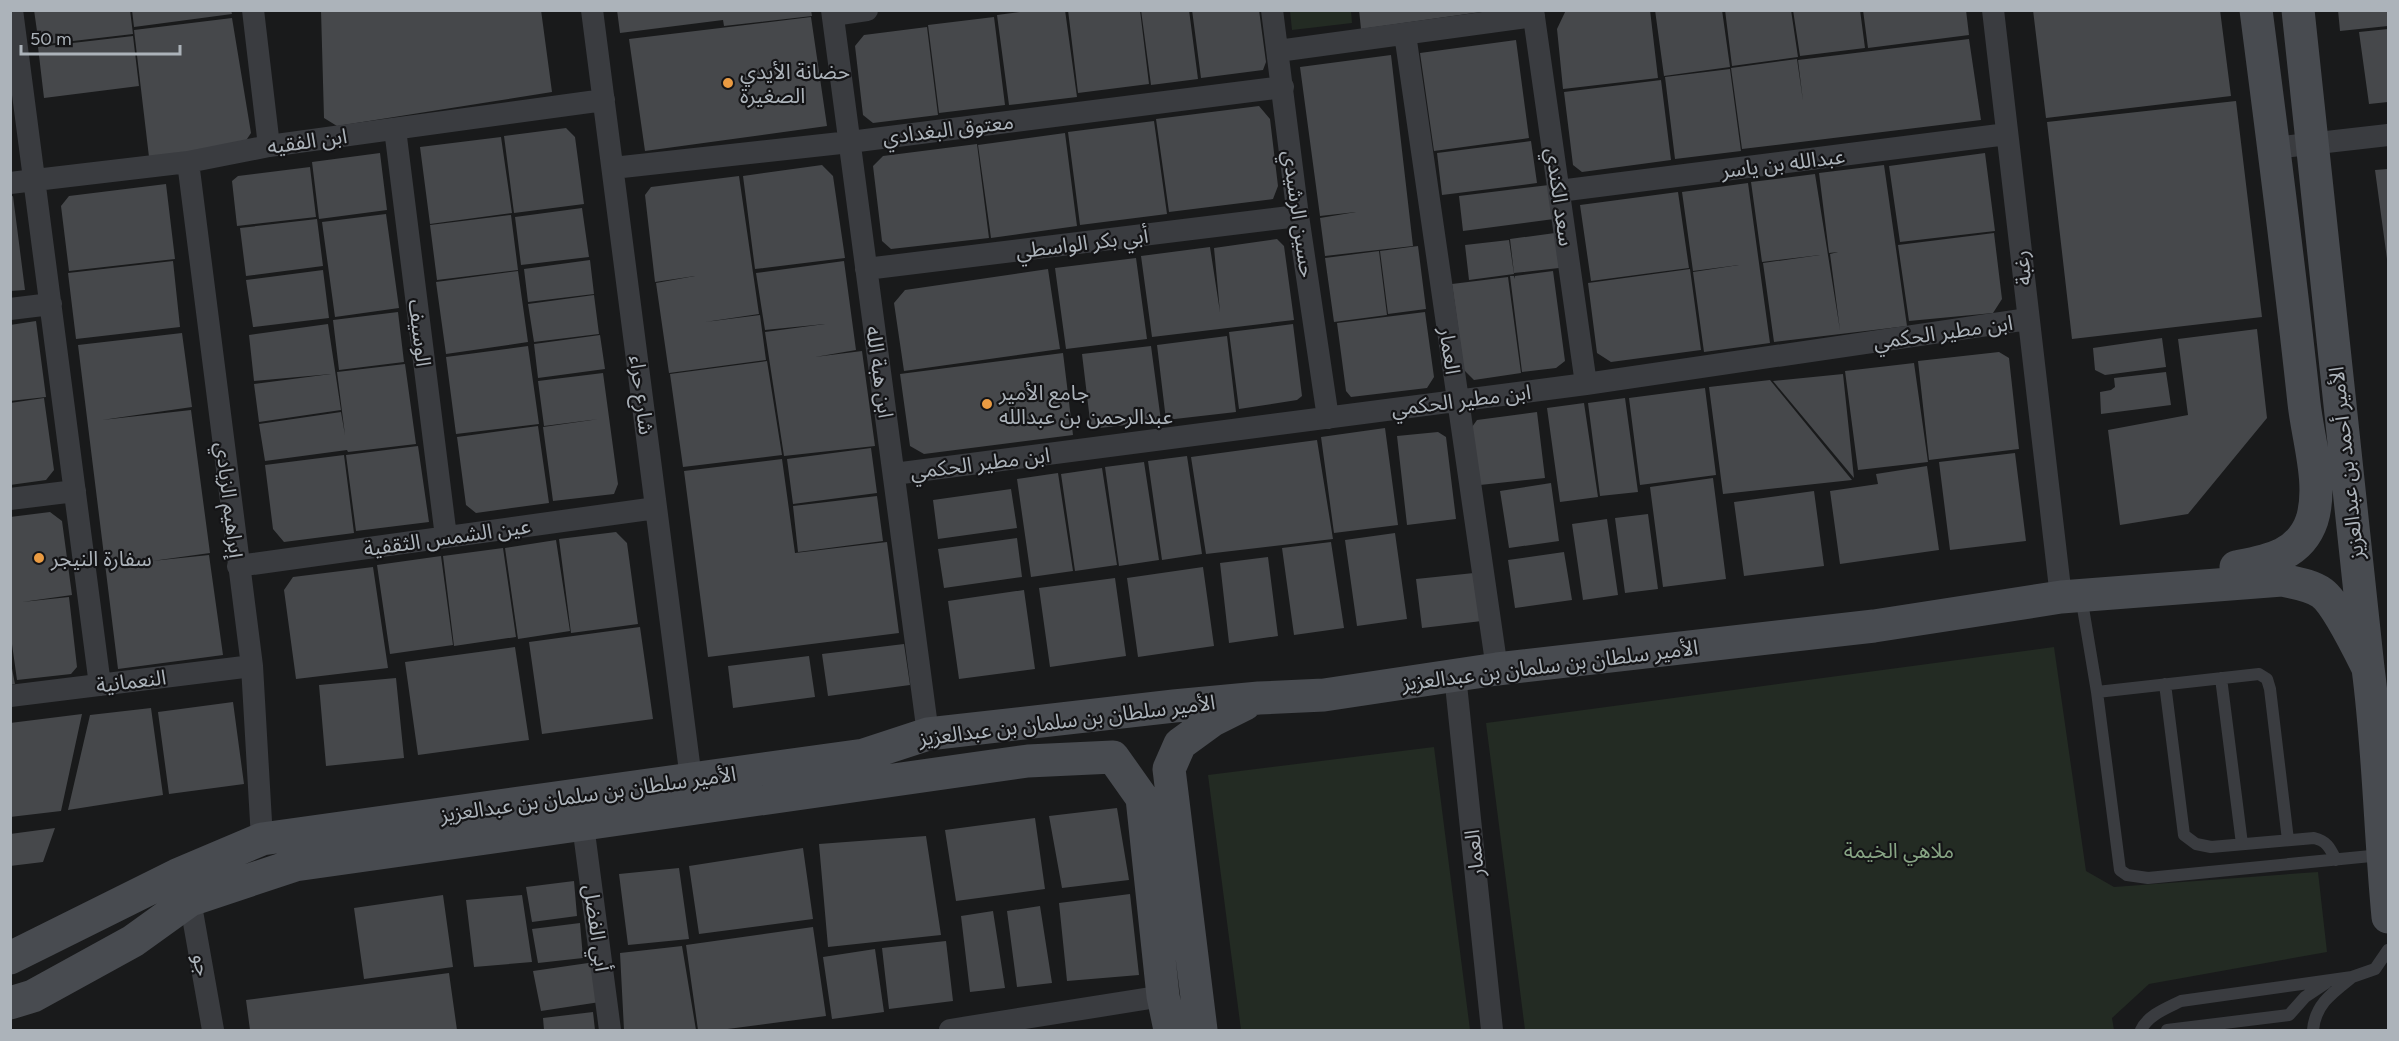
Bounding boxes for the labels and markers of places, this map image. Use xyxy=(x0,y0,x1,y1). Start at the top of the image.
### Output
place label: حضانة الأيدي الصغيرة xyxy=(740,59,850,108)
marker: حضانة الأيدي الصغيرة xyxy=(721,76,735,90)
place label: جامع الأمير عبدالرحمن بن عبدالله xyxy=(998,380,1173,429)
marker: جامع الأمير عبدالرحمن بن عبدالله xyxy=(980,397,994,411)
place label: سفارة النيجر xyxy=(50,546,152,571)
marker: سفارة النيجر xyxy=(32,551,46,565)

